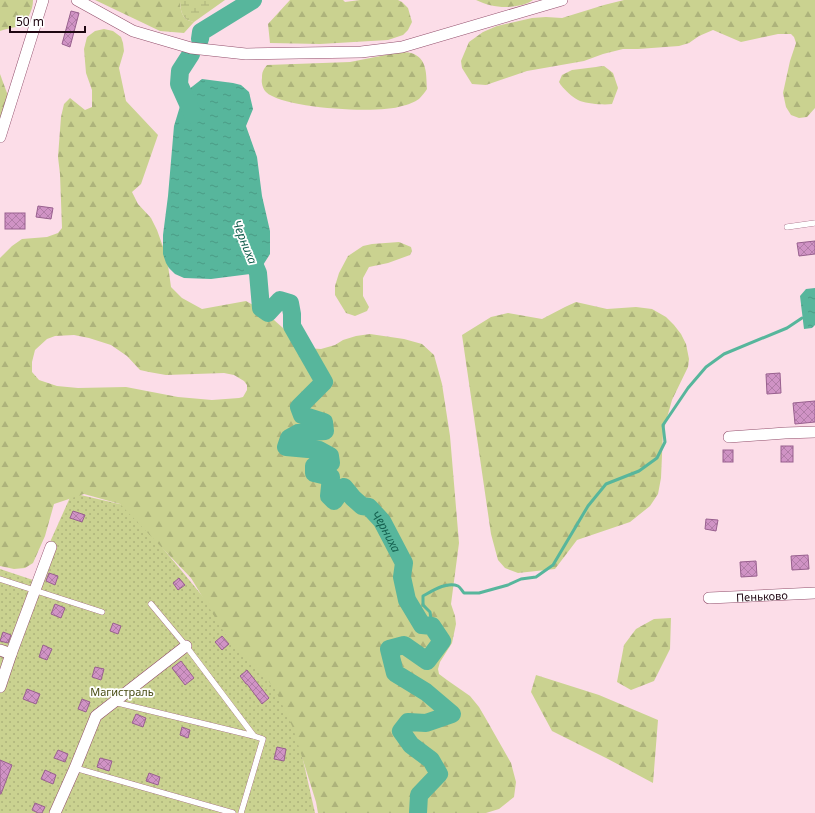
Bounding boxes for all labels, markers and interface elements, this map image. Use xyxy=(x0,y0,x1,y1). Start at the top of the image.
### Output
scale bar xyxy=(10,8,85,34)
text: 50 m xyxy=(16,13,44,30)
water label: Черниха xyxy=(229,218,262,267)
water label: Черниха xyxy=(368,507,405,555)
street label: Пеньково xyxy=(736,587,788,604)
park label: Магистраль xyxy=(90,684,154,699)

